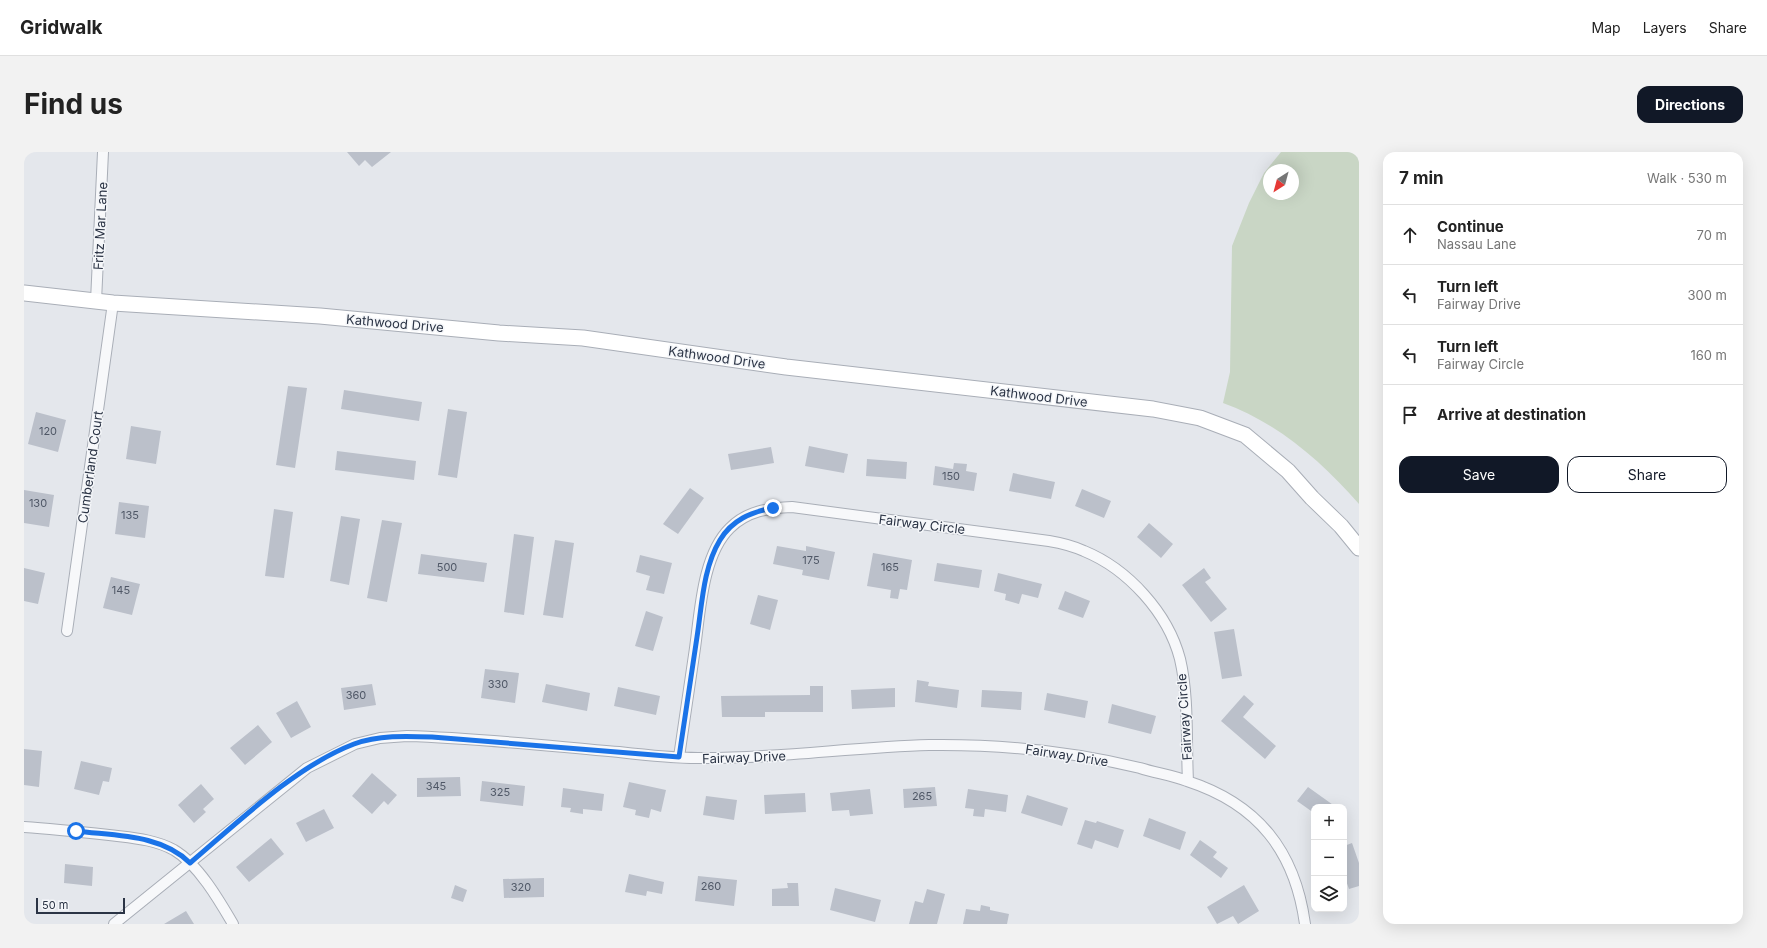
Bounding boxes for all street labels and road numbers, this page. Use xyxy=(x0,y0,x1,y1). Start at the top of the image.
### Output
street label: Fritz Mar Lane xyxy=(90,182,110,270)
street label: Kathwood Drive xyxy=(346,311,444,335)
street label: Kathwood Drive xyxy=(667,342,767,372)
street label: Kathwood Drive xyxy=(989,382,1089,410)
street label: Cumberland Court xyxy=(74,410,106,524)
street label: Fairway Circle xyxy=(878,511,966,537)
street label: Fairway Circle xyxy=(1173,673,1195,761)
street label: Fairway Drive xyxy=(1024,741,1110,769)
street label: Fairway Drive xyxy=(702,748,786,766)

